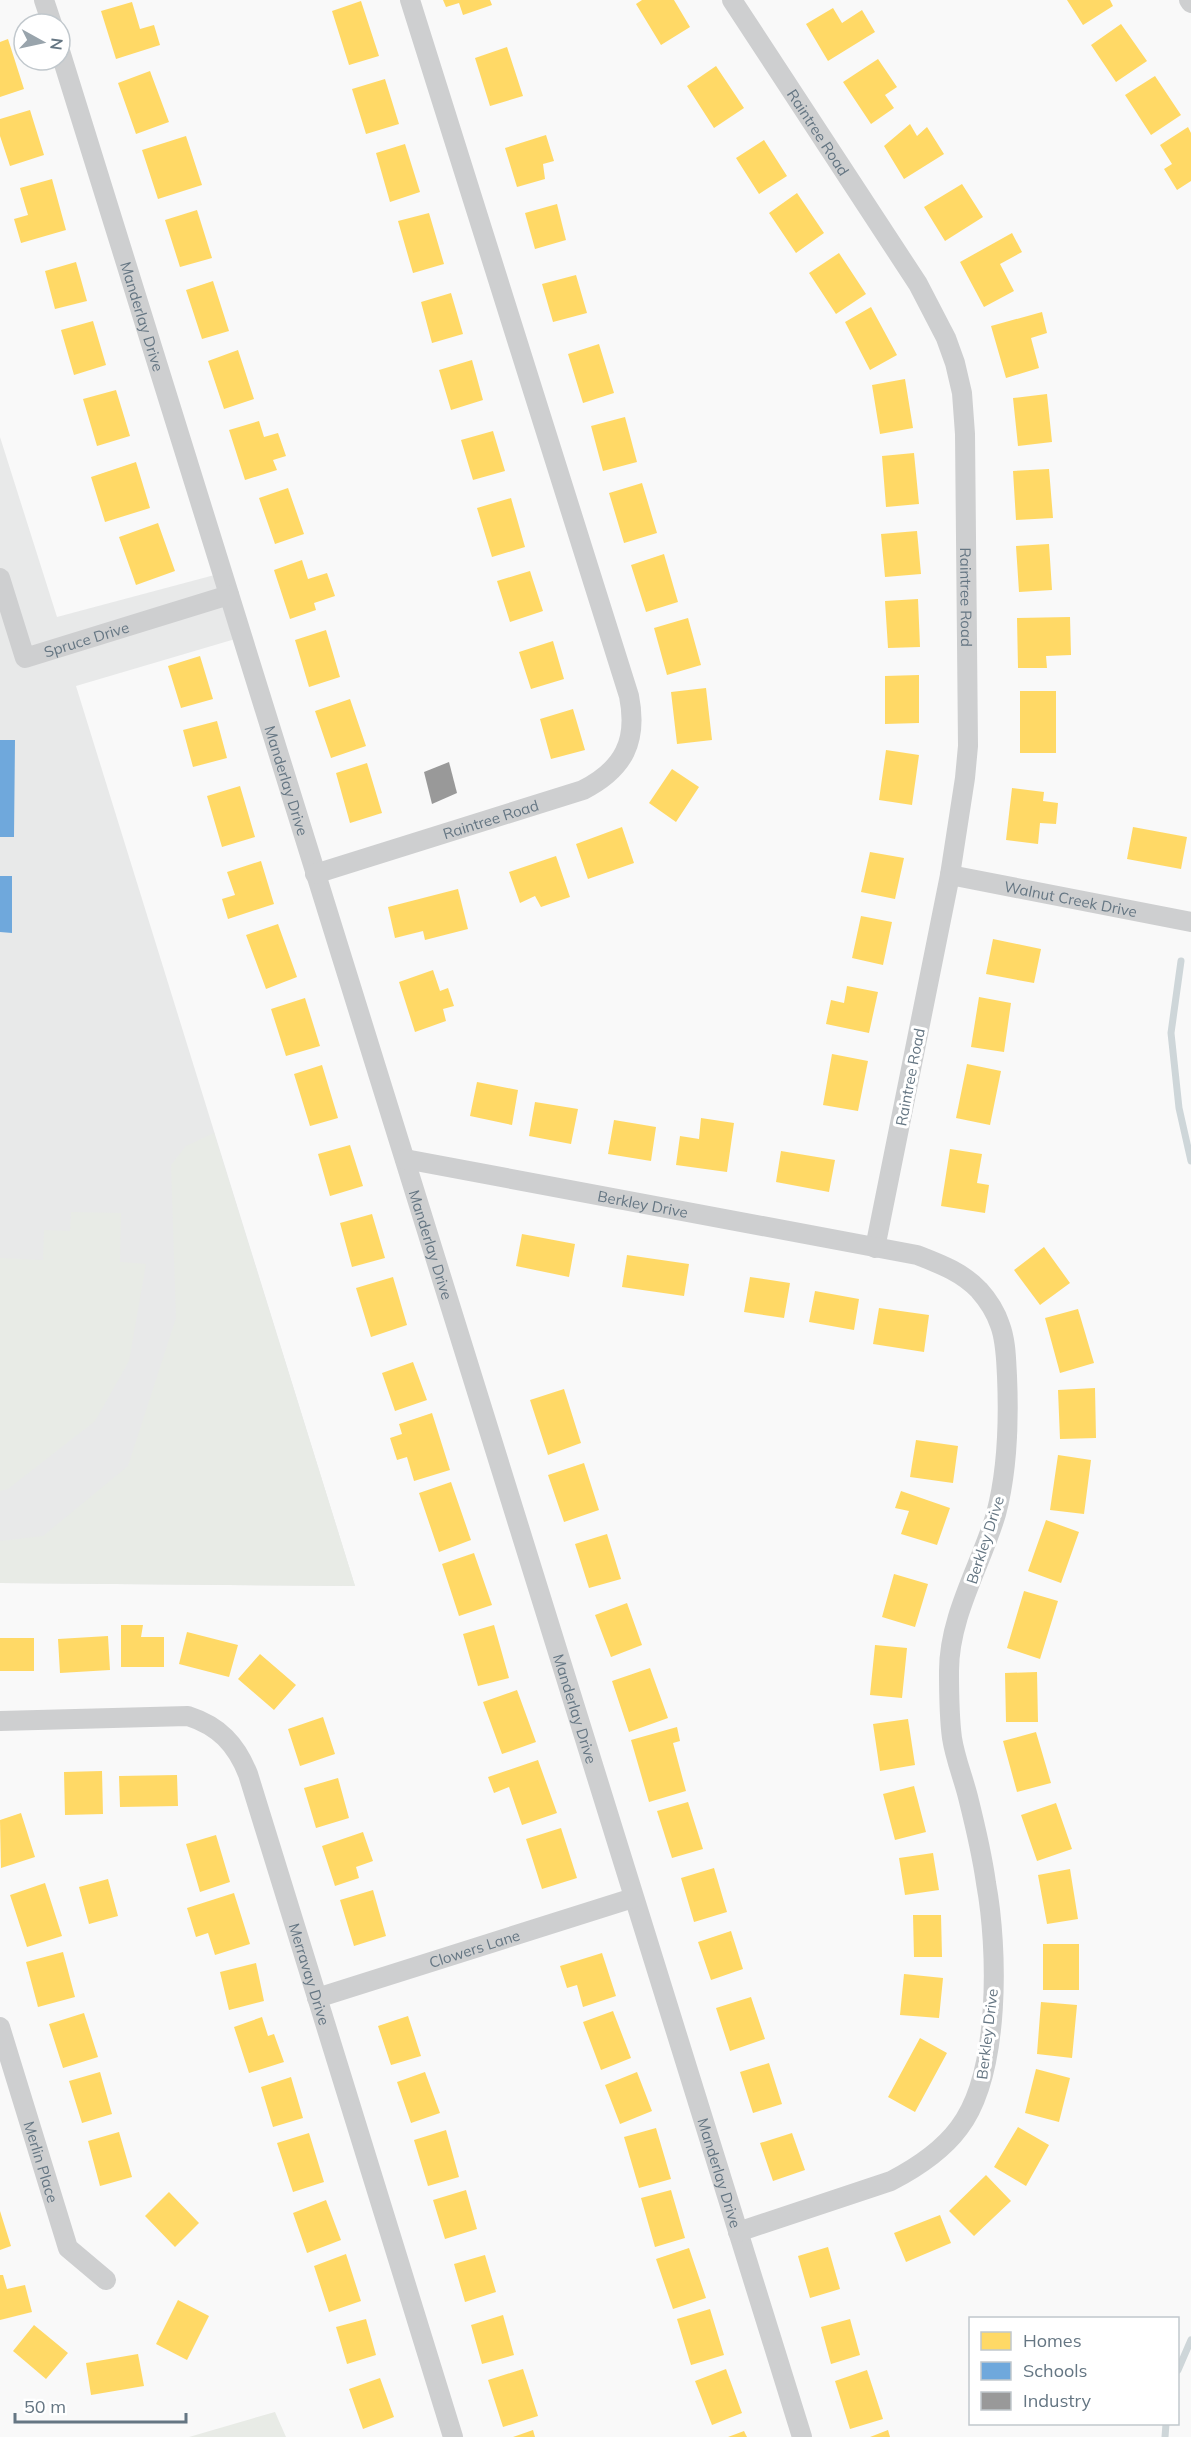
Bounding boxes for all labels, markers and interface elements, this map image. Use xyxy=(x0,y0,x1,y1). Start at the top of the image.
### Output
north arrow xyxy=(12,12,72,72)
text: N xyxy=(46,37,68,51)
street label: Raintree Road xyxy=(783,85,854,179)
street label: Manderlay Drive xyxy=(117,259,169,374)
street label: Raintree Road xyxy=(957,547,977,647)
street label: Spruce Drive xyxy=(41,617,131,661)
street label: Manderlay Drive xyxy=(261,723,313,838)
street label: Raintree Road xyxy=(440,795,541,843)
street label: Walnut Creek Drive xyxy=(1003,876,1139,921)
street label: Raintree Road xyxy=(891,1026,929,1128)
street label: Berkley Drive xyxy=(596,1186,690,1221)
street label: Manderlay Drive xyxy=(405,1187,457,1302)
street label: Berkley Drive xyxy=(962,1494,1008,1586)
street label: Manderlay Drive xyxy=(550,1651,602,1766)
street label: Merravay Drive xyxy=(285,1921,335,2027)
street label: Clowers Lane xyxy=(426,1925,522,1972)
street label: Berkley Drive xyxy=(972,1988,1002,2080)
street label: Manderlay Drive xyxy=(694,2116,746,2230)
street label: Merlin Place xyxy=(20,2119,63,2205)
legend xyxy=(969,2317,1179,2425)
text: Homes xyxy=(1023,2329,1082,2352)
text: Schools xyxy=(1023,2359,1088,2382)
scale bar xyxy=(15,2386,186,2424)
text: Industry xyxy=(1023,2389,1092,2412)
text: 50 m xyxy=(24,2395,66,2418)

